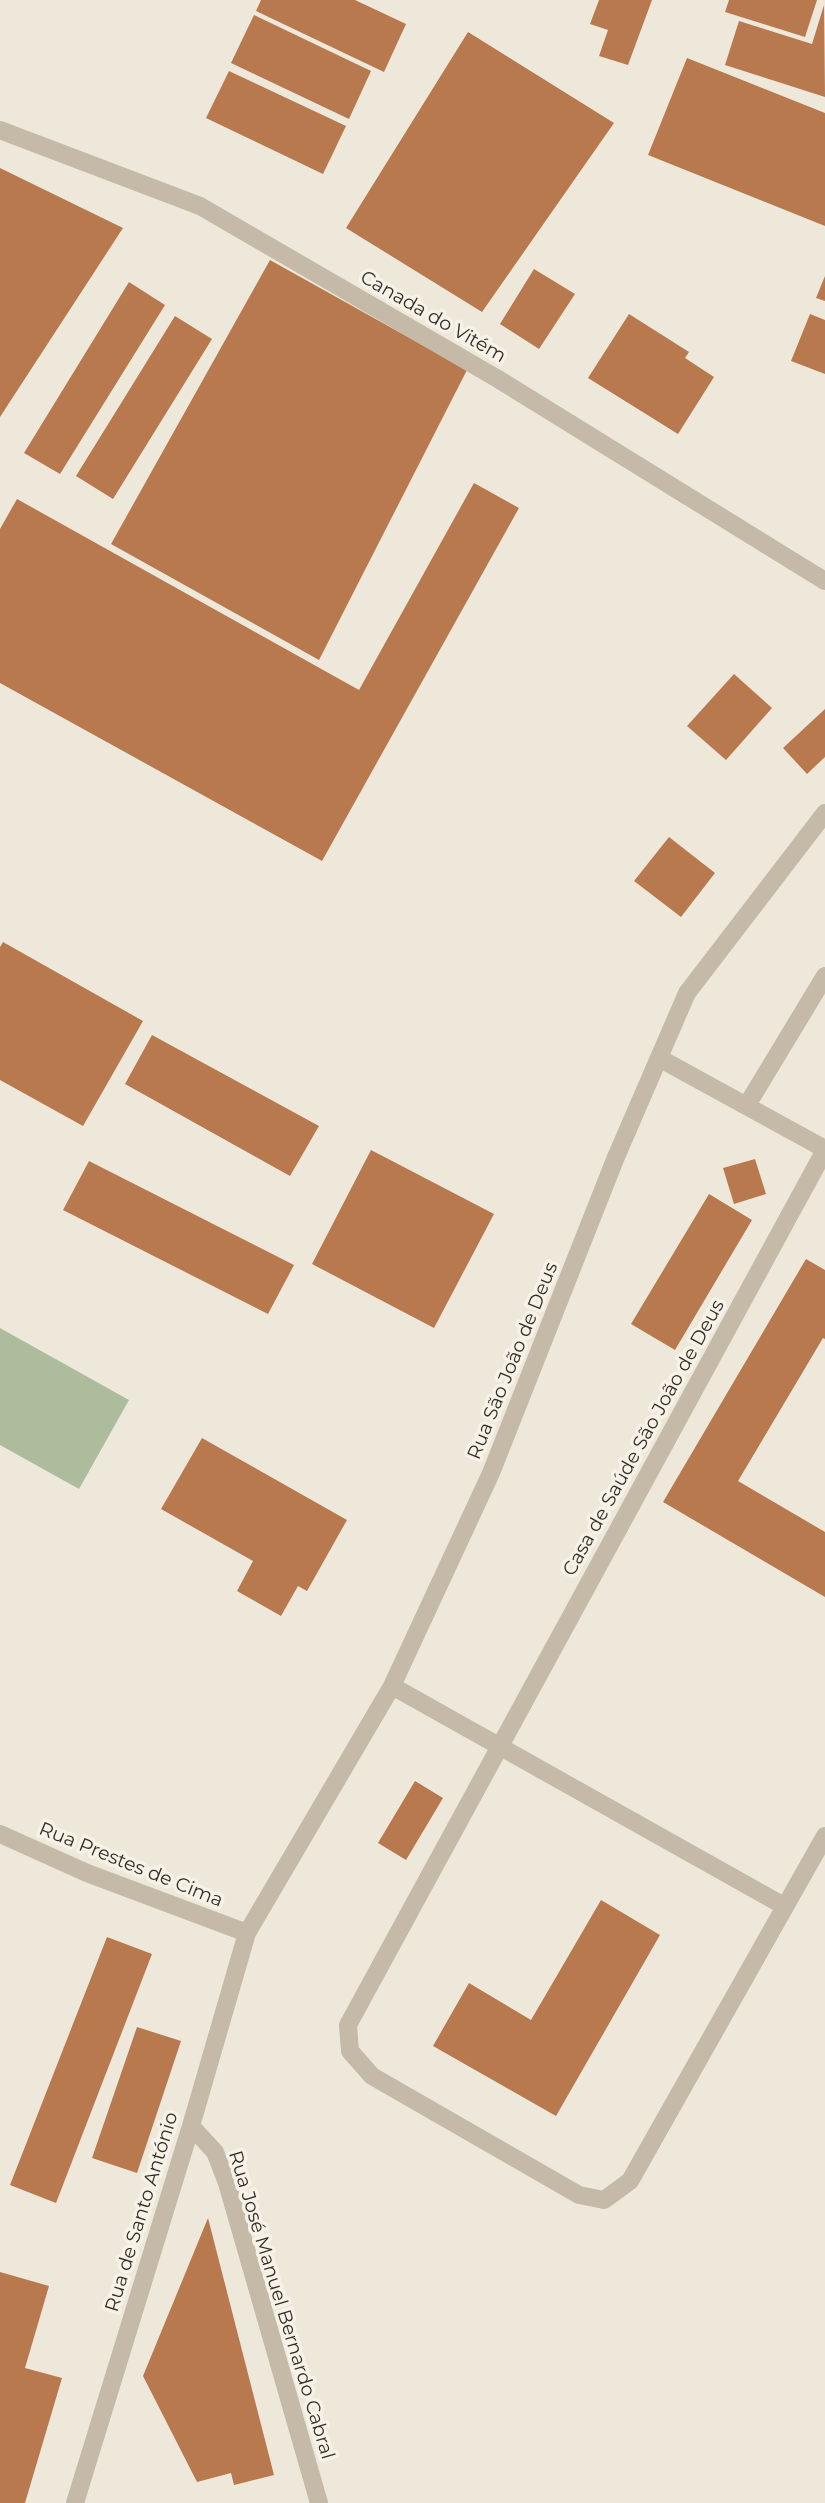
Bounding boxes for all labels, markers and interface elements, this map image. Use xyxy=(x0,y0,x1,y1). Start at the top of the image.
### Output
street label: Canada do Vitém xyxy=(356,266,510,368)
street label: Rua São João de Deus xyxy=(463,1259,563,1463)
street label: Casa de Saúde São João de Deus xyxy=(558,1296,730,1580)
street label: Rua Prestes de Cima xyxy=(36,1818,226,1912)
street label: Rua de Santo António xyxy=(101,2109,183,2315)
street label: Rua José Manuel Bernardo Cabral xyxy=(223,2148,339,2462)

